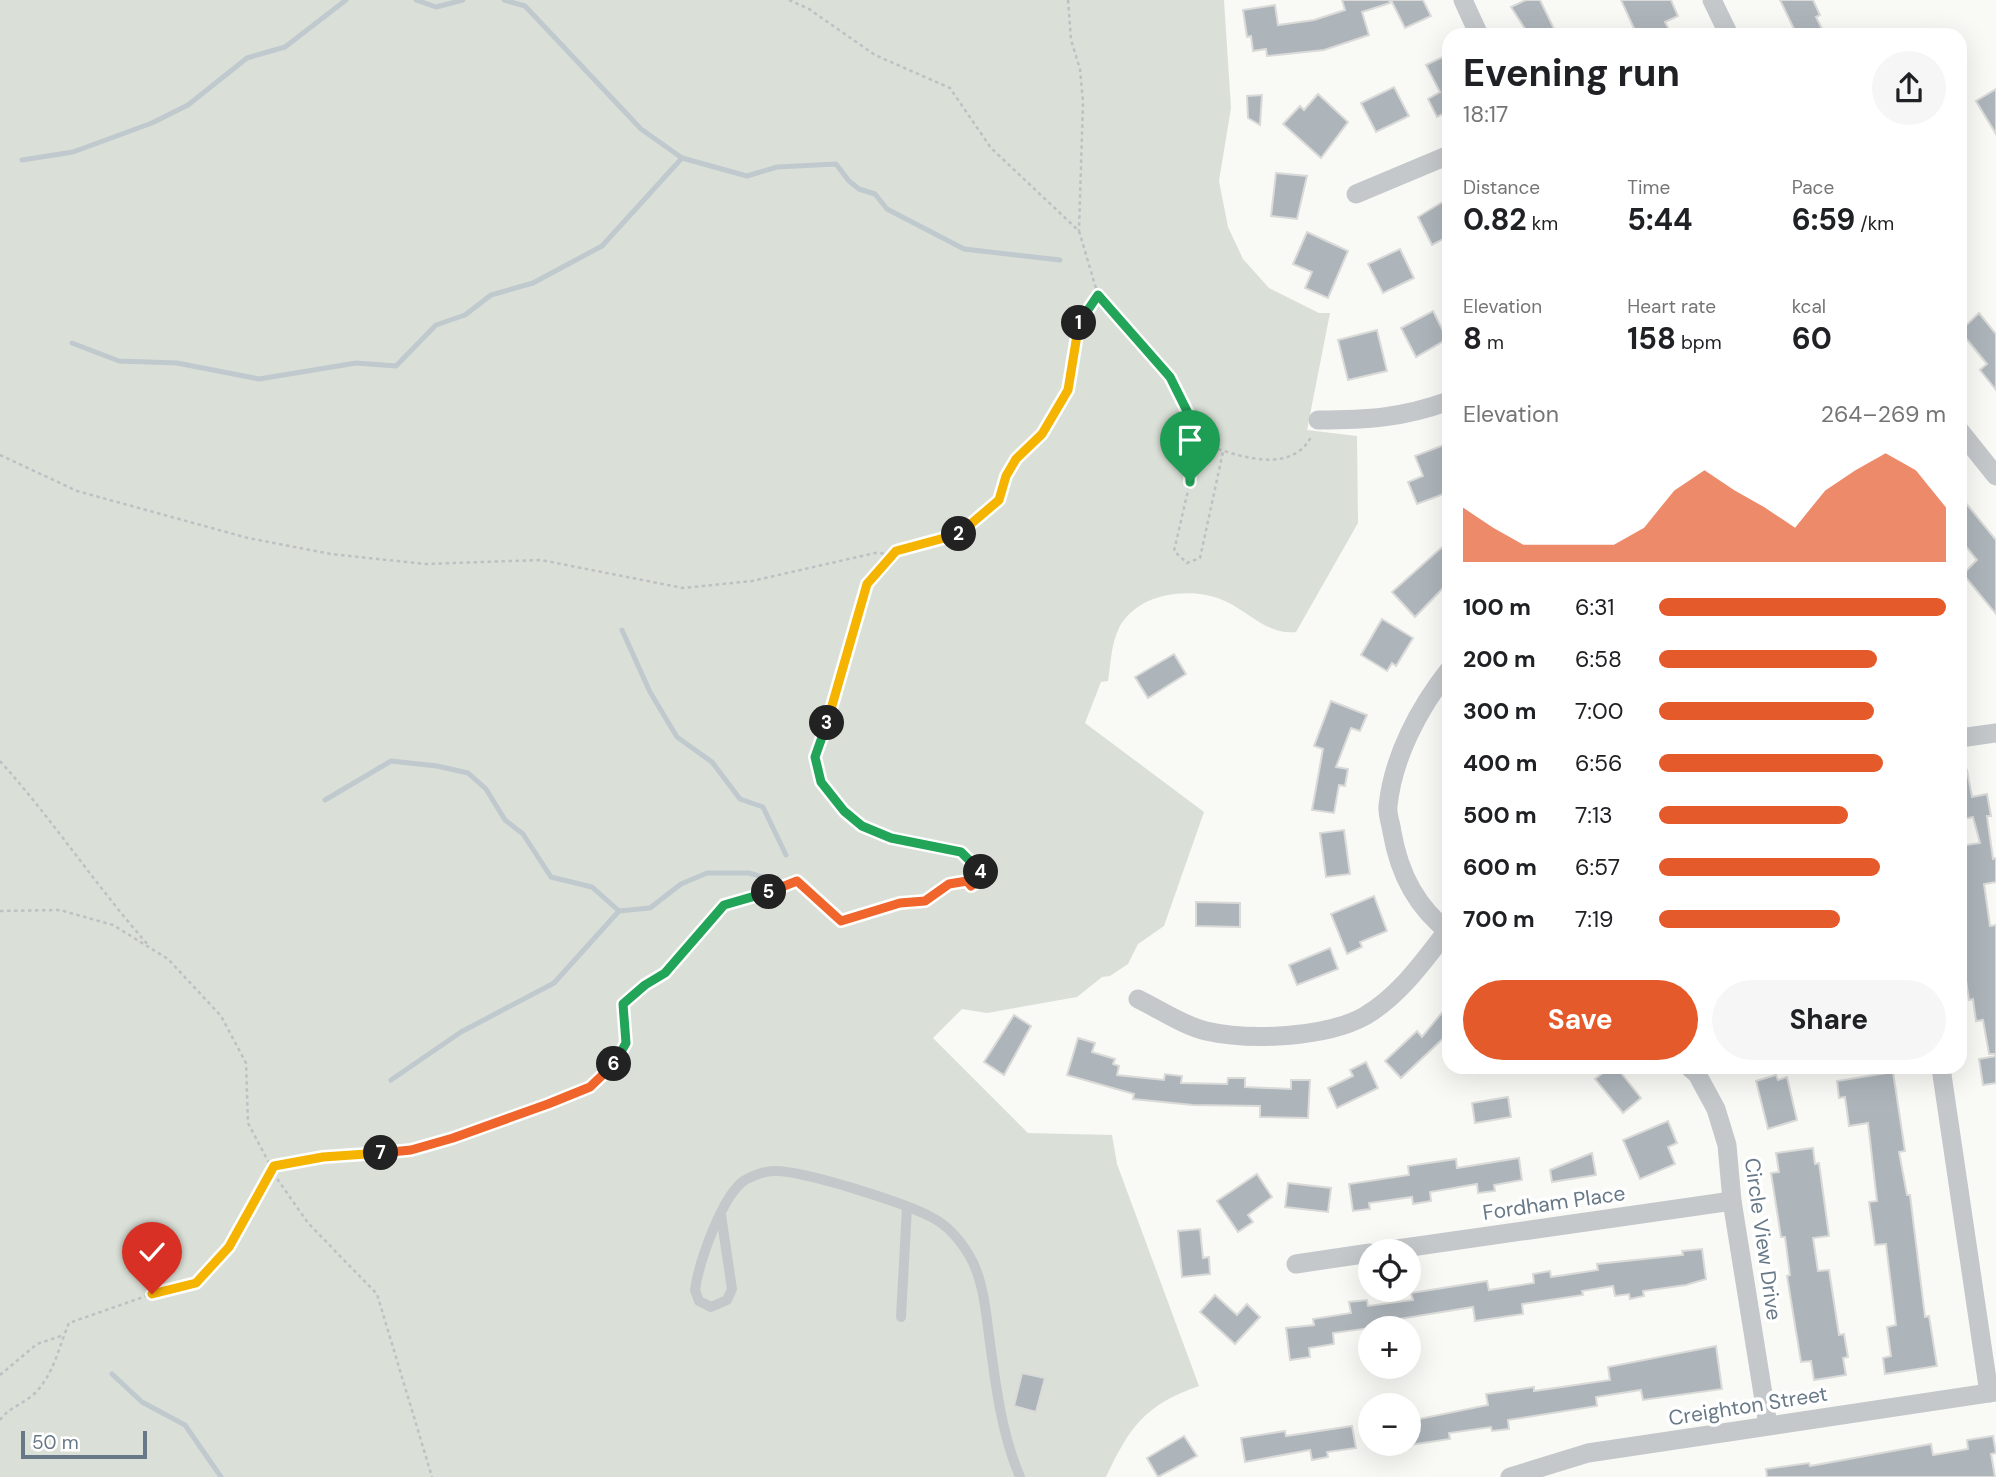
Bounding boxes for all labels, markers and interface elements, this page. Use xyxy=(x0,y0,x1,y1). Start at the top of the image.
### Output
text: Evening run xyxy=(1463,48,1680,98)
button: share xyxy=(1872,51,1946,125)
text: 18:17 xyxy=(1463,99,1508,129)
text: Distance xyxy=(1463,175,1540,200)
text: Time xyxy=(1627,175,1670,200)
text: Pace xyxy=(1792,175,1834,200)
text: 0.82 xyxy=(1463,200,1527,239)
text: 5:44 xyxy=(1627,200,1693,239)
text: 6:59 xyxy=(1792,200,1855,239)
text: km xyxy=(1527,211,1558,236)
text: /km xyxy=(1855,211,1894,236)
text: Elevation xyxy=(1463,294,1542,319)
text: Heart rate xyxy=(1627,294,1716,319)
text: kcal xyxy=(1792,294,1826,319)
pin: 1 xyxy=(1062,306,1096,340)
text: 1 xyxy=(1075,310,1082,335)
text: 8 xyxy=(1463,319,1482,358)
text: 158 xyxy=(1627,319,1676,358)
text: 60 xyxy=(1792,319,1832,358)
text: m xyxy=(1482,330,1504,355)
text: bpm xyxy=(1676,330,1722,355)
text: Elevation xyxy=(1463,399,1559,429)
text: 264–269 m xyxy=(1821,399,1946,429)
pin xyxy=(1160,410,1220,482)
icon: arrive xyxy=(1171,421,1209,459)
pin: 2 xyxy=(942,516,976,552)
text: 2 xyxy=(953,521,964,546)
text: 100 m xyxy=(1463,592,1531,622)
text: 6:31 xyxy=(1575,592,1614,622)
text: 200 m xyxy=(1463,644,1536,674)
text: 6:58 xyxy=(1575,644,1622,674)
text: 300 m xyxy=(1463,696,1536,726)
text: 7:00 xyxy=(1575,696,1623,726)
pin: 3 xyxy=(810,706,844,740)
text: 3 xyxy=(821,710,832,735)
text: 400 m xyxy=(1463,748,1537,778)
text: 6:56 xyxy=(1575,748,1623,778)
text: 500 m xyxy=(1463,800,1537,830)
text: 7:13 xyxy=(1575,800,1613,830)
text: 600 m xyxy=(1463,852,1537,882)
text: 6:57 xyxy=(1575,852,1620,882)
pin: 4 xyxy=(964,854,998,890)
text: 4 xyxy=(974,859,987,884)
pin: 5 xyxy=(752,874,786,910)
text: 5 xyxy=(763,879,774,904)
text: 700 m xyxy=(1463,904,1535,934)
text: 7:19 xyxy=(1575,904,1614,934)
button: Save xyxy=(1463,980,1698,1060)
button: Share xyxy=(1712,980,1946,1060)
pin: 6 xyxy=(596,1046,632,1082)
text: 6 xyxy=(607,1051,620,1076)
pin: 7 xyxy=(364,1136,398,1170)
text: 7 xyxy=(375,1140,386,1165)
street label: Circle View Drive xyxy=(1738,1156,1788,1322)
street label: Fordham Place xyxy=(1481,1179,1627,1227)
pin xyxy=(122,1222,182,1294)
icon: check xyxy=(133,1233,171,1271)
map controls xyxy=(1358,1239,1421,1456)
button: locate xyxy=(1358,1239,1421,1302)
button: + xyxy=(1358,1316,1421,1379)
street label: Creighton Street xyxy=(1666,1380,1830,1432)
button: − xyxy=(1358,1393,1421,1456)
scale bar xyxy=(21,1428,147,1460)
text: 50 m xyxy=(32,1430,79,1455)

